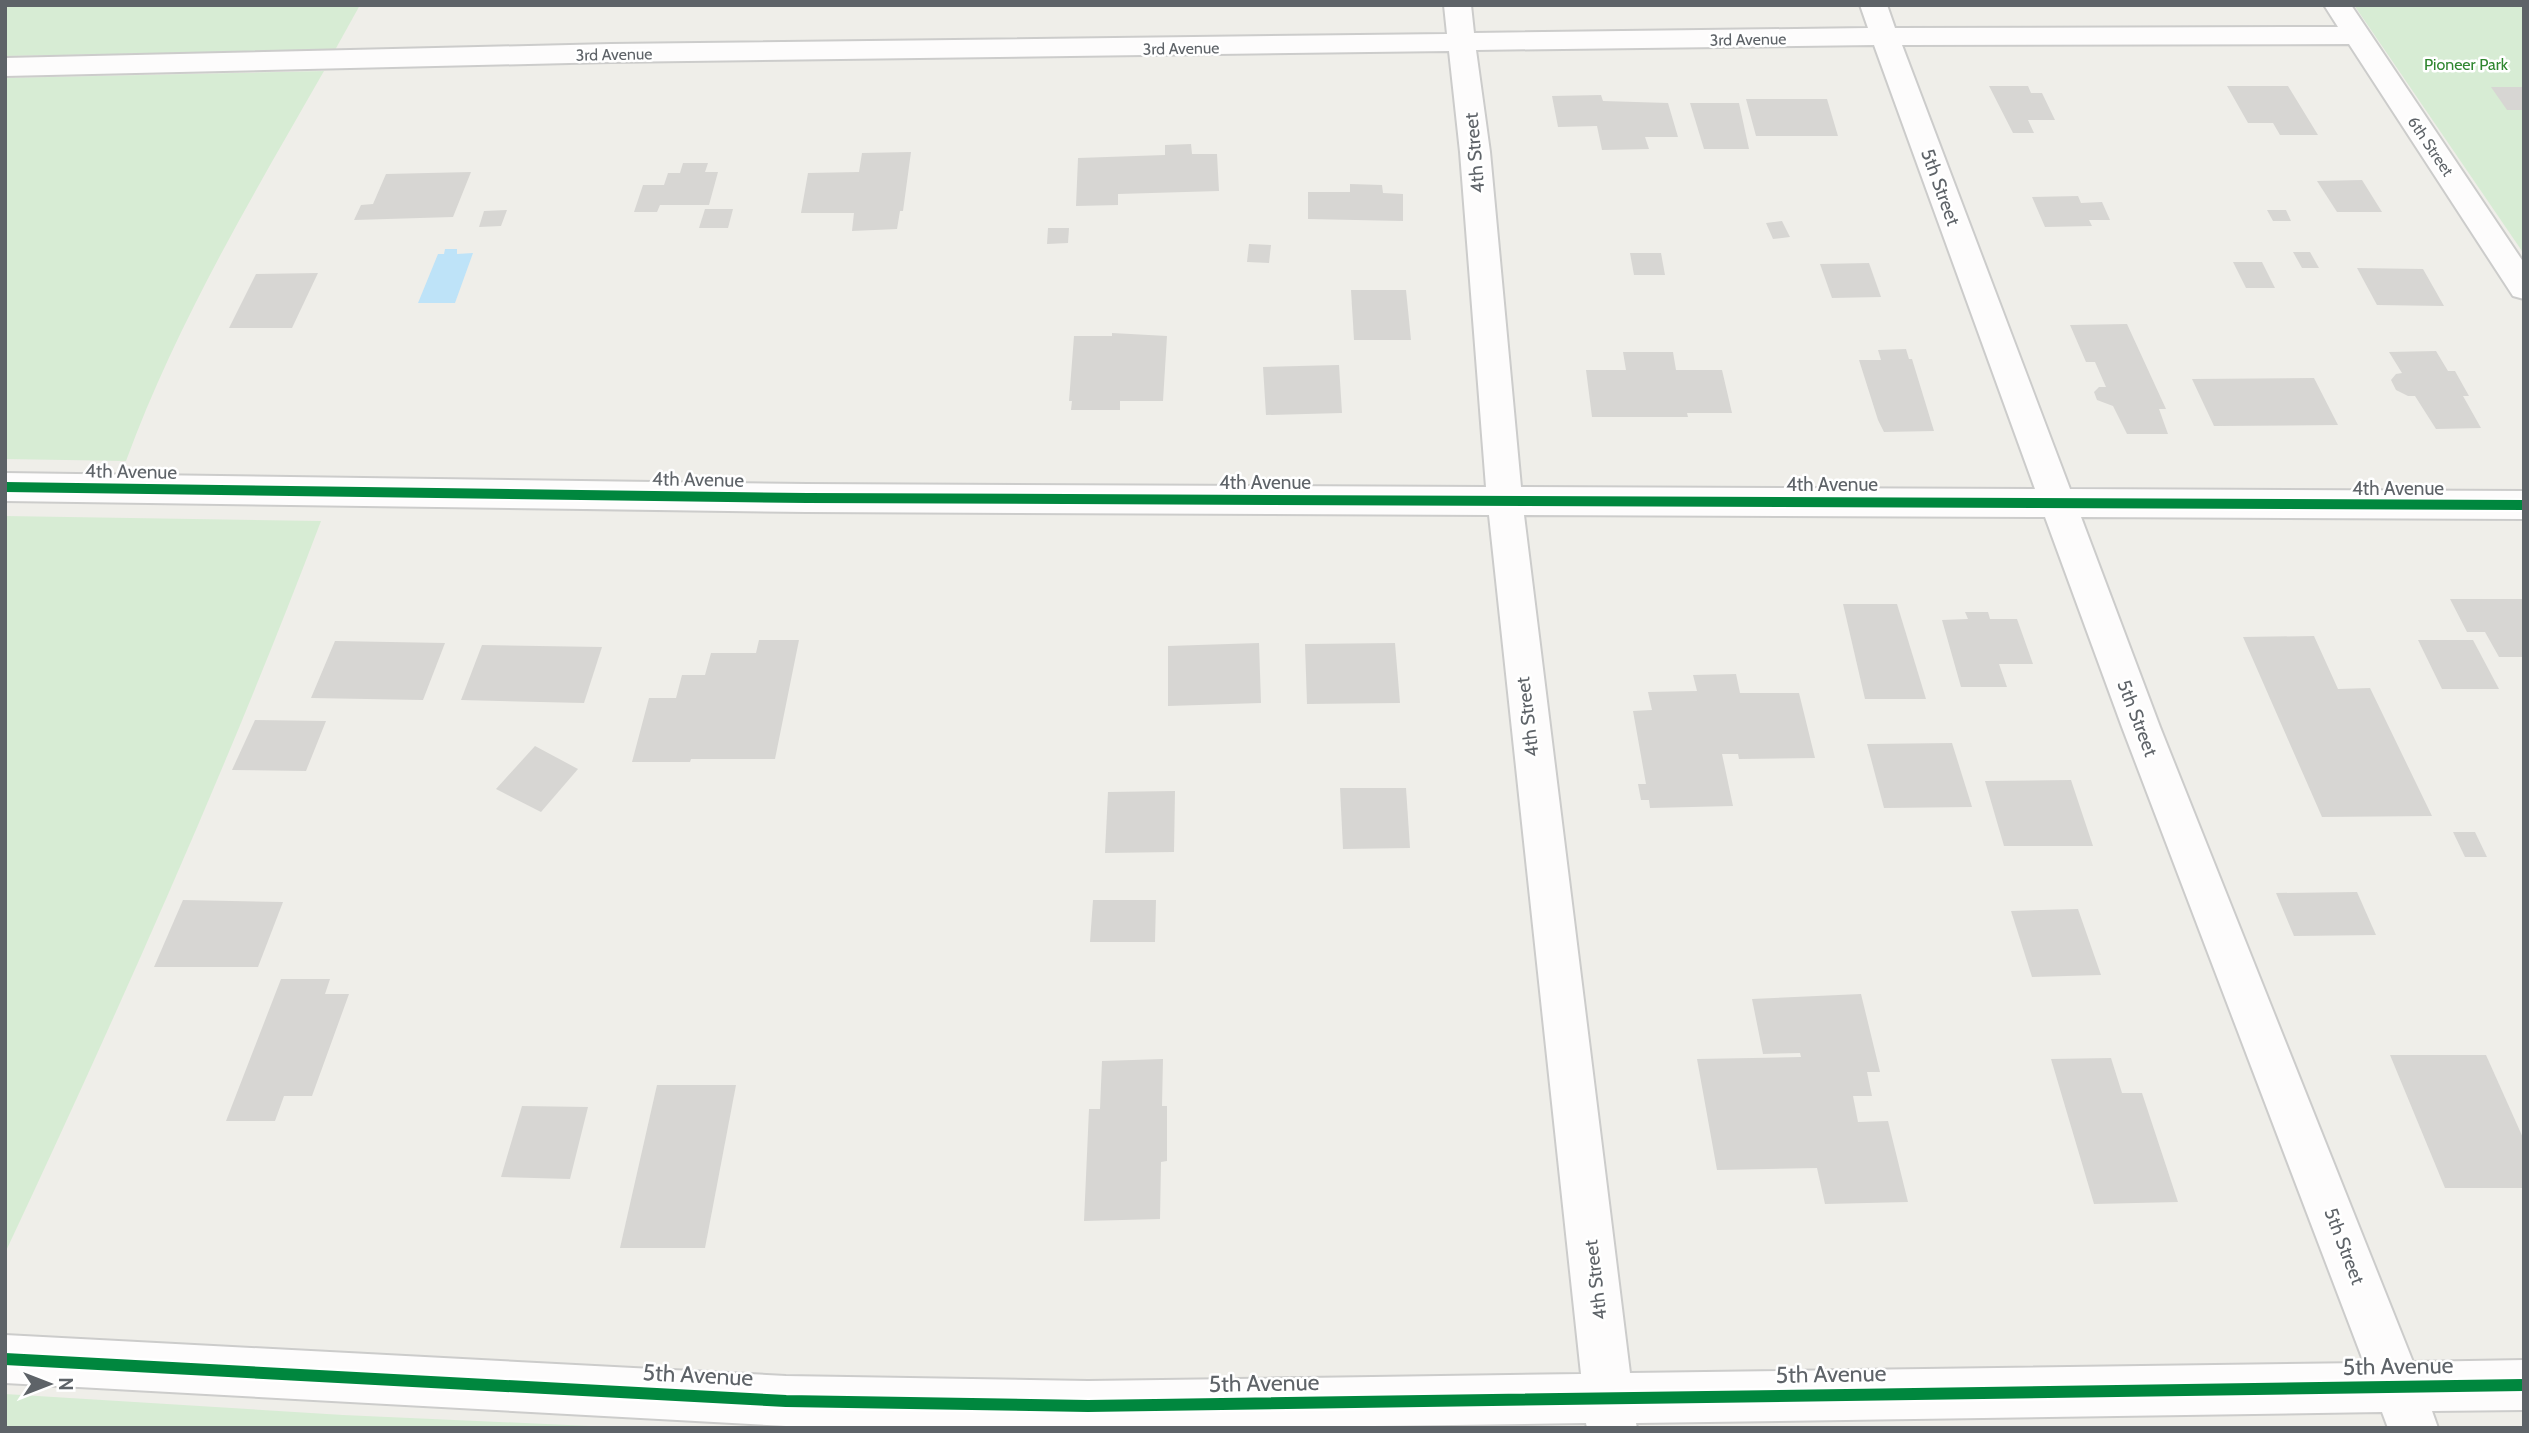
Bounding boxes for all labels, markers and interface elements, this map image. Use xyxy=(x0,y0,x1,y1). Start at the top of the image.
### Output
street label: 3rd Avenue xyxy=(1709,29,1787,50)
street label: 3rd Avenue xyxy=(1142,38,1220,59)
street label: 3rd Avenue xyxy=(575,44,653,65)
park label: Pioneer Park xyxy=(2424,55,2509,74)
street label: 4th Street xyxy=(1459,111,1489,194)
street label: 6th Street xyxy=(2404,113,2458,180)
street label: 5th Street xyxy=(1916,146,1965,229)
street label: 4th Avenue xyxy=(85,459,178,484)
street label: 4th Avenue xyxy=(652,467,745,492)
street label: 4th Avenue xyxy=(1219,471,1311,494)
street label: 4th Avenue xyxy=(1786,473,1878,496)
street label: 4th Avenue xyxy=(2352,477,2444,500)
street label: 4th Street xyxy=(1511,675,1544,758)
street label: 5th Street xyxy=(2112,677,2163,760)
street label: 5th Street xyxy=(2319,1205,2370,1288)
street label: 4th Street xyxy=(1579,1238,1612,1321)
north arrow xyxy=(14,1349,84,1419)
street label: 5th Avenue xyxy=(2342,1351,2454,1381)
street label: 5th Avenue xyxy=(642,1358,754,1392)
street label: 5th Avenue xyxy=(1775,1359,1887,1389)
street label: 5th Avenue xyxy=(1208,1368,1320,1398)
text: N xyxy=(54,1377,77,1391)

